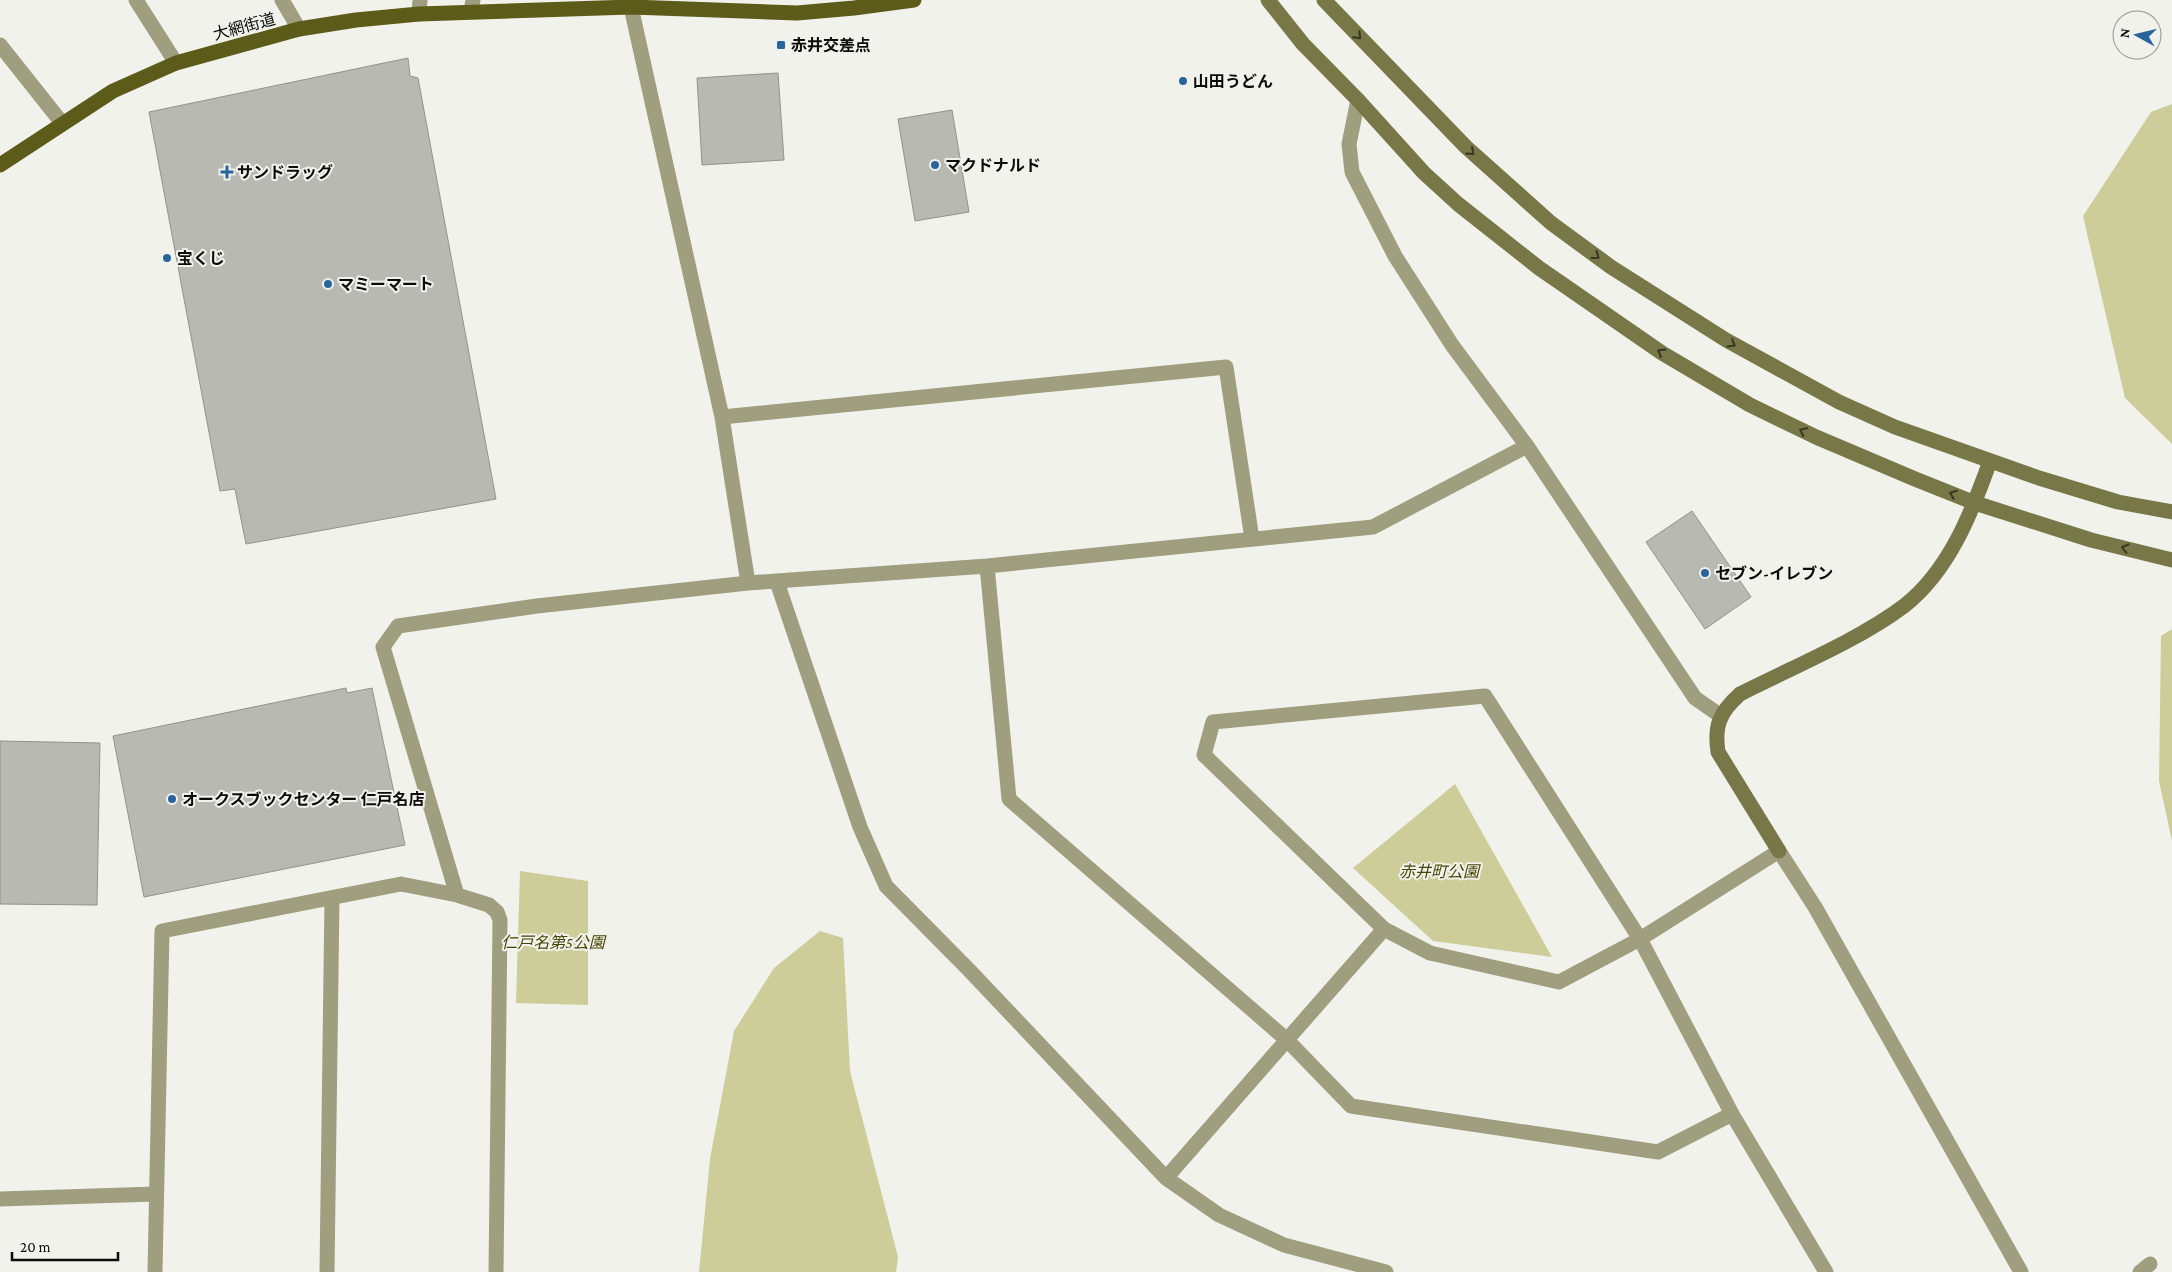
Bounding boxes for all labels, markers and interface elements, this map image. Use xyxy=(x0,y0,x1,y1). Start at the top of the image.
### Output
street label: 大網街道 xyxy=(211,10,277,43)
north arrow xyxy=(2112,10,2162,60)
text: N xyxy=(2116,27,2133,39)
one-way arrow xyxy=(1352,30,1361,39)
place label: 赤井交差点 xyxy=(791,36,871,54)
marker: 赤井交差点 xyxy=(775,39,787,51)
place label: 山田うどん xyxy=(1193,73,1273,90)
marker: 山田うどん xyxy=(1177,75,1189,87)
one-way arrow xyxy=(1466,146,1475,155)
place label: マクドナルド xyxy=(945,157,1041,174)
marker: マクドナルド xyxy=(929,159,941,171)
place label: サンドラッグ xyxy=(237,163,333,181)
marker: サンドラッグ xyxy=(221,166,233,178)
place label: 宝くじ xyxy=(177,250,225,267)
one-way arrow xyxy=(1590,250,1600,259)
marker: 宝くじ xyxy=(161,252,173,264)
place label: マミーマート xyxy=(338,276,434,293)
marker: マミーマート xyxy=(322,278,334,290)
one-way arrow xyxy=(1727,338,1736,348)
one-way arrow xyxy=(1658,349,1667,359)
one-way arrow xyxy=(1800,427,1809,437)
one-way arrow xyxy=(1949,490,1958,500)
one-way arrow xyxy=(2120,543,2129,554)
place label: セブン-イレブン xyxy=(1715,565,1833,582)
marker: セブン-イレブン xyxy=(1699,567,1711,579)
place label: オークスブックセンター 仁戸名店 xyxy=(182,791,425,808)
marker: オークスブックセンター 仁戸名店 xyxy=(166,793,178,805)
park label: 赤井町公園 xyxy=(1399,863,1481,880)
park label: 仁戸名第5公園 xyxy=(501,934,607,951)
scale bar xyxy=(12,1230,119,1262)
text: 20 m xyxy=(20,1239,51,1255)

